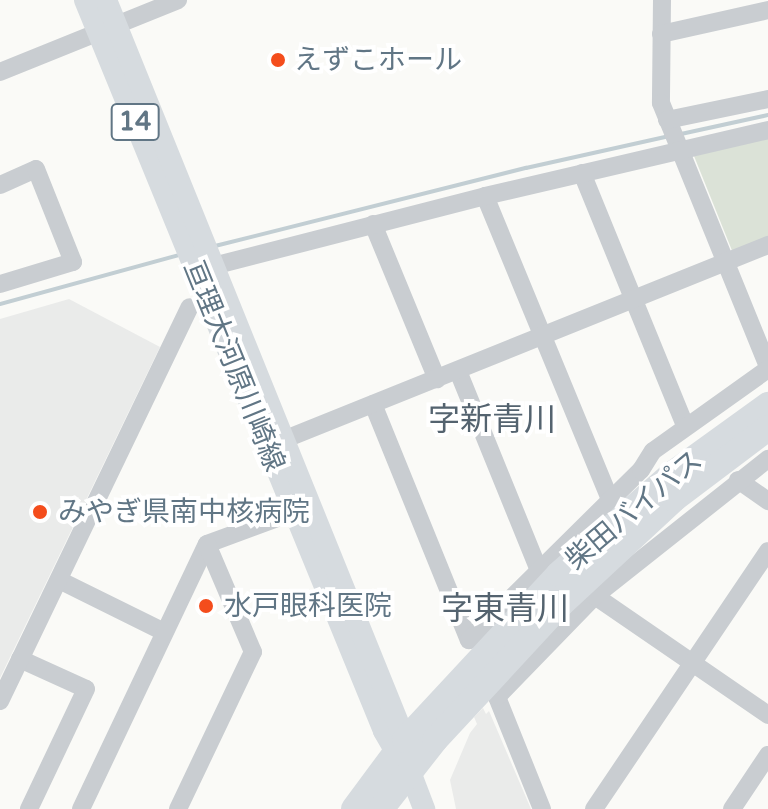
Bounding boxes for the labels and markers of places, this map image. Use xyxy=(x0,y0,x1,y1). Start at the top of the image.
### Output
place label: えずこホール xyxy=(294,43,462,77)
marker: えずこホール xyxy=(269,51,287,69)
place label: みやぎ県南中核病院 xyxy=(58,495,310,529)
marker: みやぎ県南中核病院 xyxy=(29,501,51,523)
place label: 水戸眼科医院 xyxy=(224,589,392,623)
marker: 水戸眼科医院 xyxy=(195,595,217,617)

